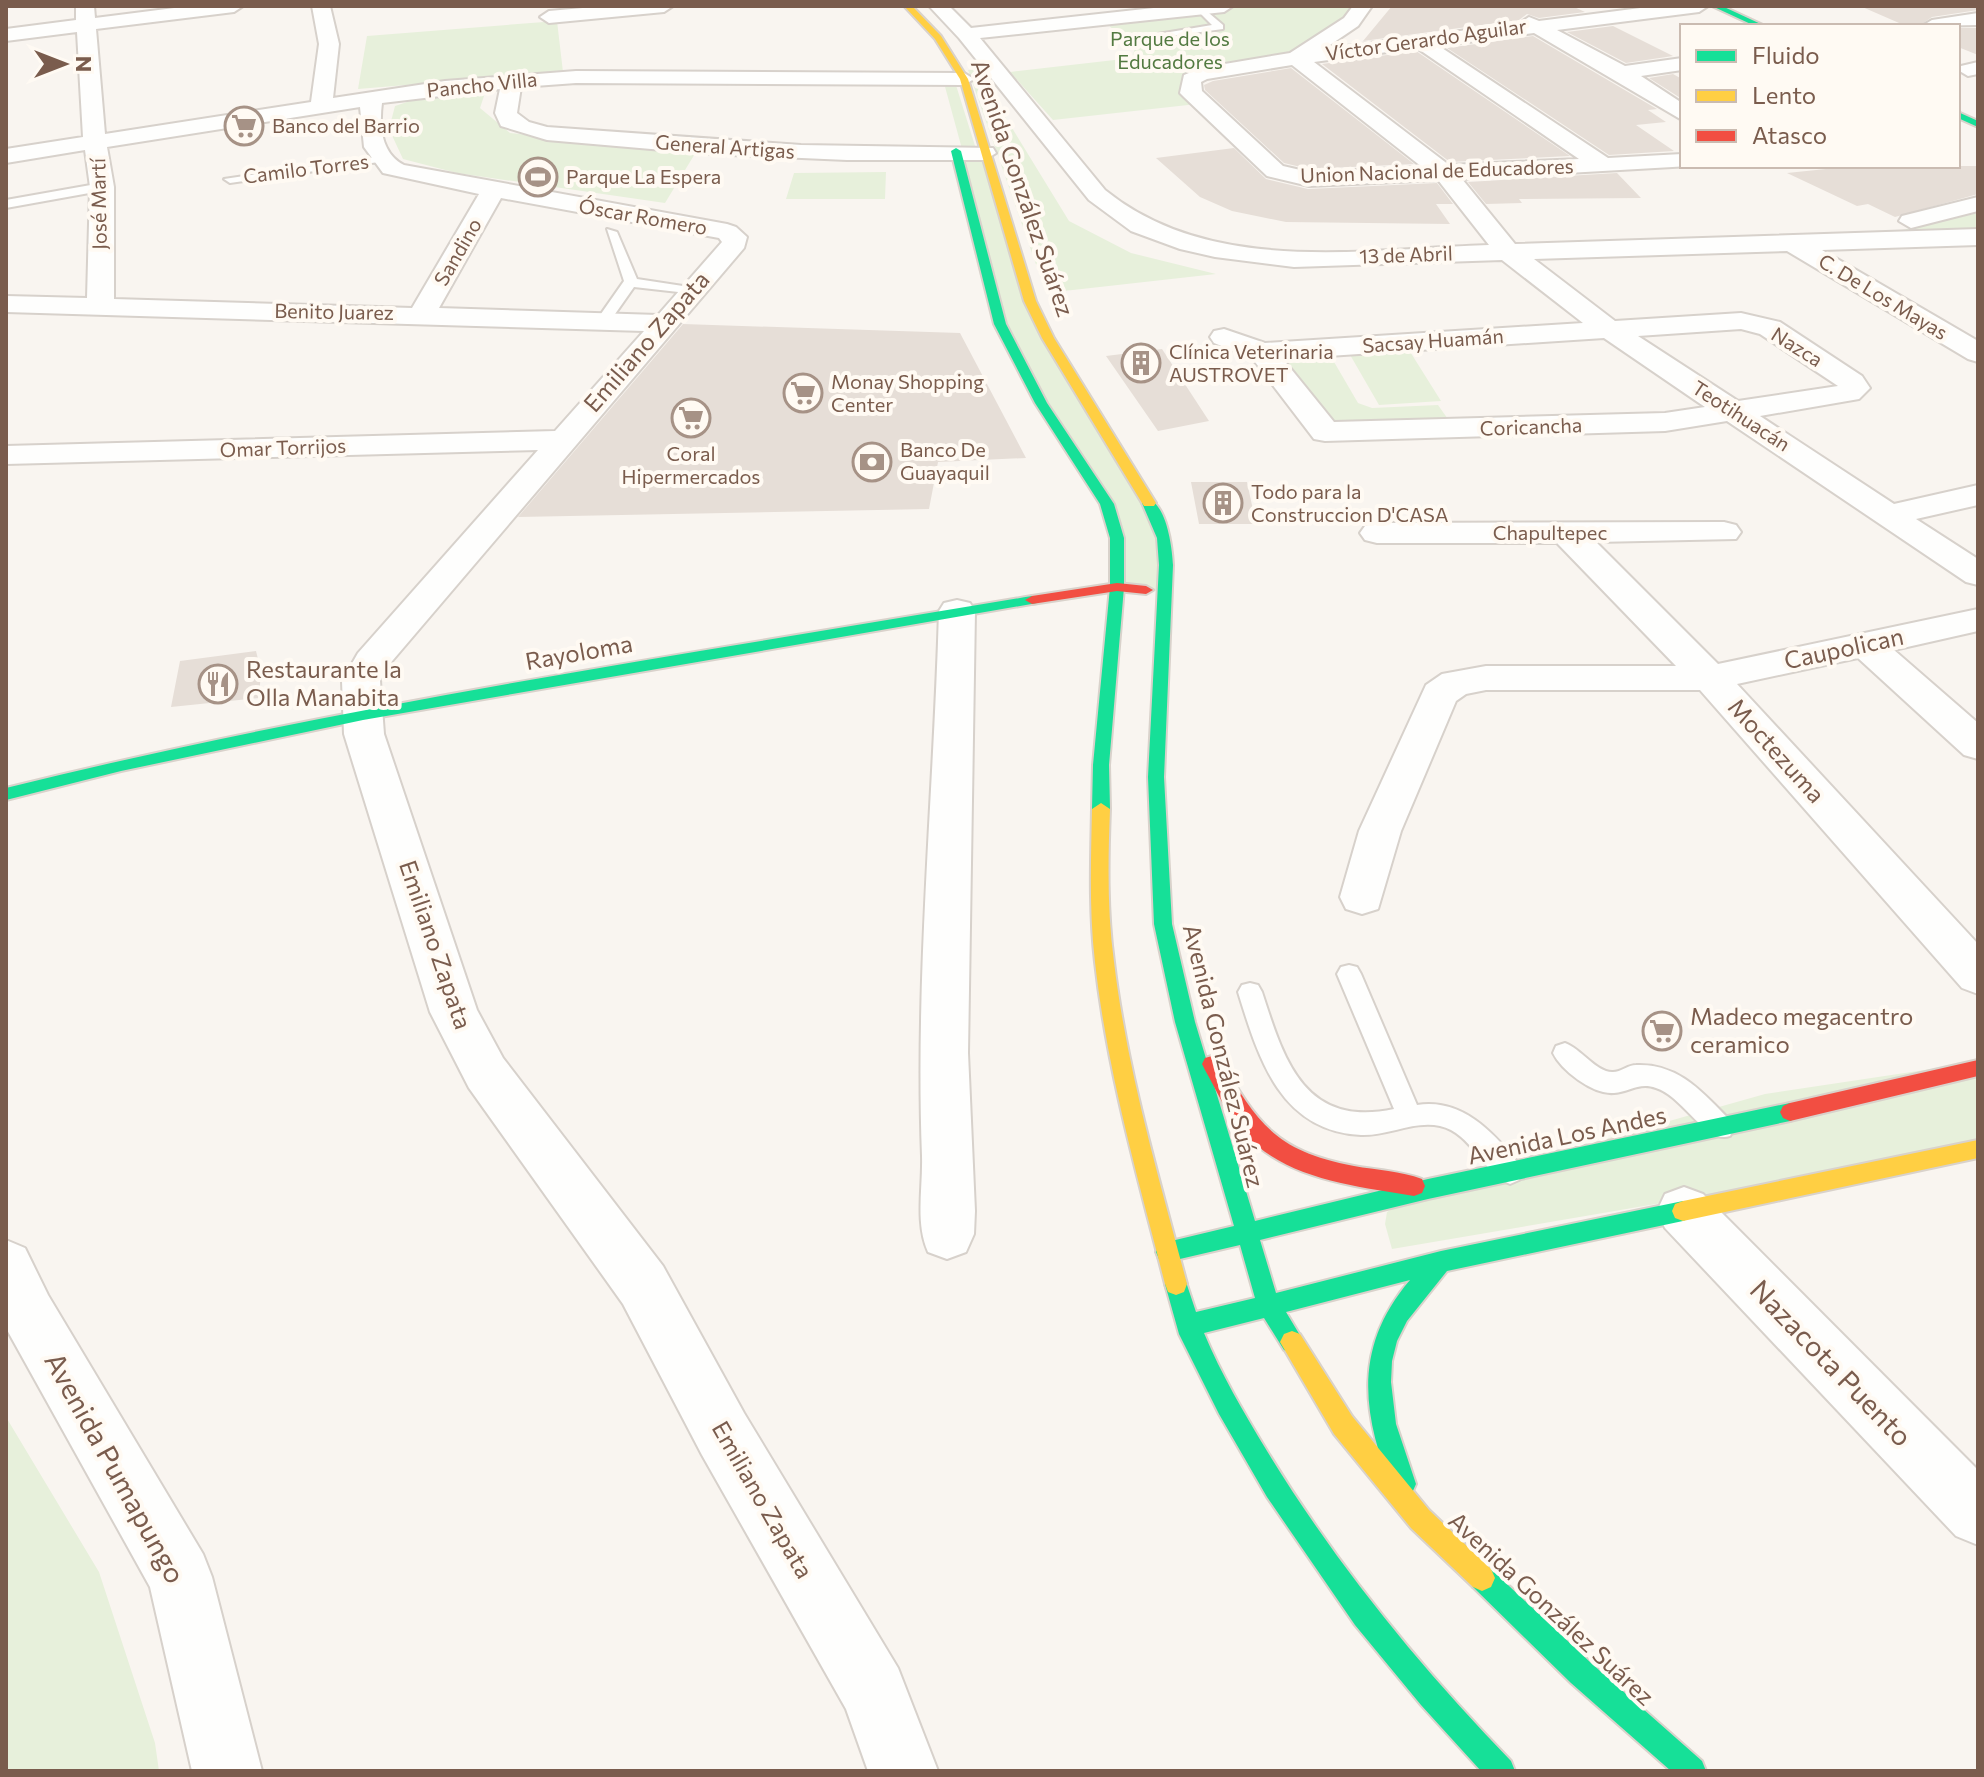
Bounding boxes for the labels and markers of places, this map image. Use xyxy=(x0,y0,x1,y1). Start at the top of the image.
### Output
supermarket icon: Banco del Barrio xyxy=(223,105,265,147)
place label: Banco del Barrio xyxy=(272,113,420,137)
sports icon: Parque La Espera xyxy=(517,156,559,198)
place label: Parque La Espera xyxy=(566,164,721,188)
place label: Clínica Veterinaria AUSTROVET xyxy=(1169,339,1334,386)
building icon: Clínica Veterinaria AUSTROVET xyxy=(1120,342,1162,384)
place label: Monay Shopping Center xyxy=(831,369,984,416)
supermarket icon: Monay Shopping Center xyxy=(782,372,824,414)
supermarket icon: Coral Hipermercados xyxy=(670,397,712,439)
place label: Banco De Guayaquil xyxy=(900,437,990,484)
place label: Coral Hipermercados xyxy=(622,441,760,488)
bank icon: Banco De Guayaquil xyxy=(851,441,893,483)
place label: Todo para la Construccion D'CASA xyxy=(1251,479,1449,526)
building icon: Todo para la Construccion D'CASA xyxy=(1202,482,1244,524)
place label: Restaurante la Olla Manabita xyxy=(246,654,402,711)
restaurant icon: Restaurante la Olla Manabita xyxy=(197,663,239,705)
place label: Madeco megacentro ceramico xyxy=(1690,1001,1913,1058)
supermarket icon: Madeco megacentro ceramico xyxy=(1641,1010,1683,1052)

